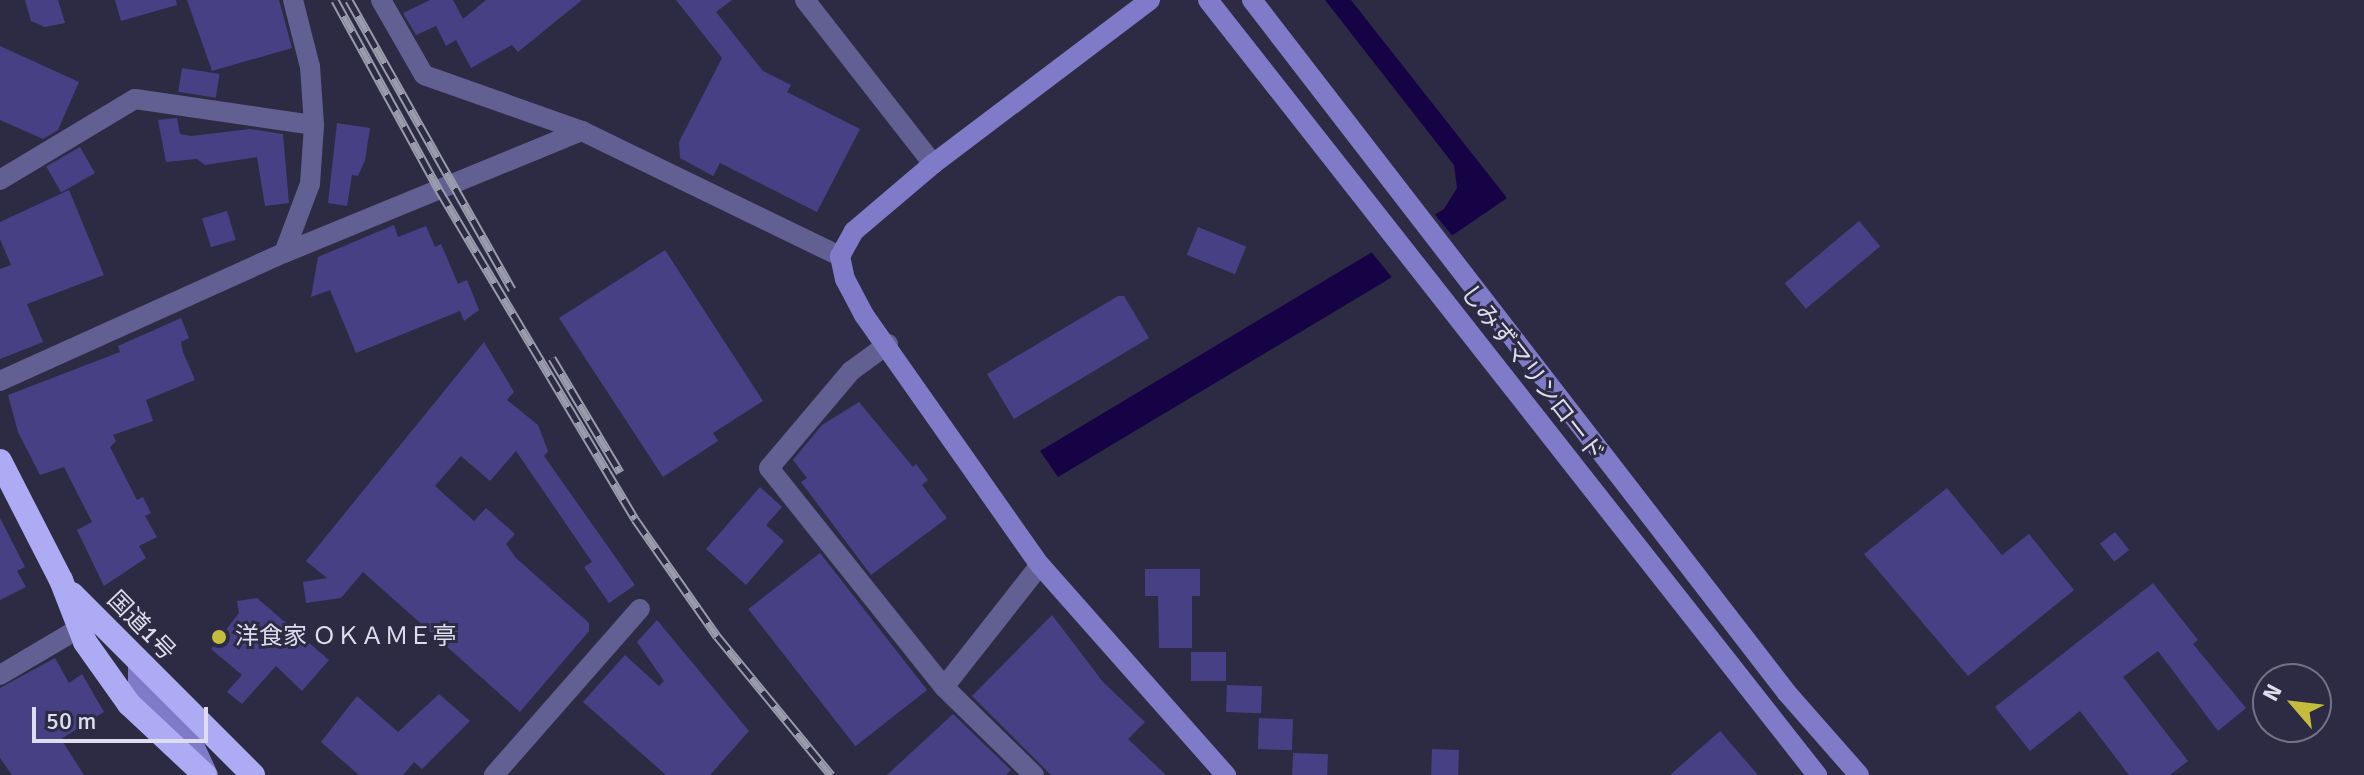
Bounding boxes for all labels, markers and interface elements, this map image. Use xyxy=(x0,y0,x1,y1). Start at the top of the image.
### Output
street label: しみずマリンロード xyxy=(1454,279,1610,467)
street label: 国道1号 xyxy=(101,585,181,667)
place label: 洋食家 ＯＫＡＭＥ亭 xyxy=(235,623,456,651)
marker: 洋食家 ＯＫＡＭＥ亭 xyxy=(210,628,228,646)
north arrow xyxy=(2252,663,2332,743)
text: N xyxy=(2257,679,2288,706)
scale bar xyxy=(36,691,212,741)
text: 50 m xyxy=(46,706,96,736)

